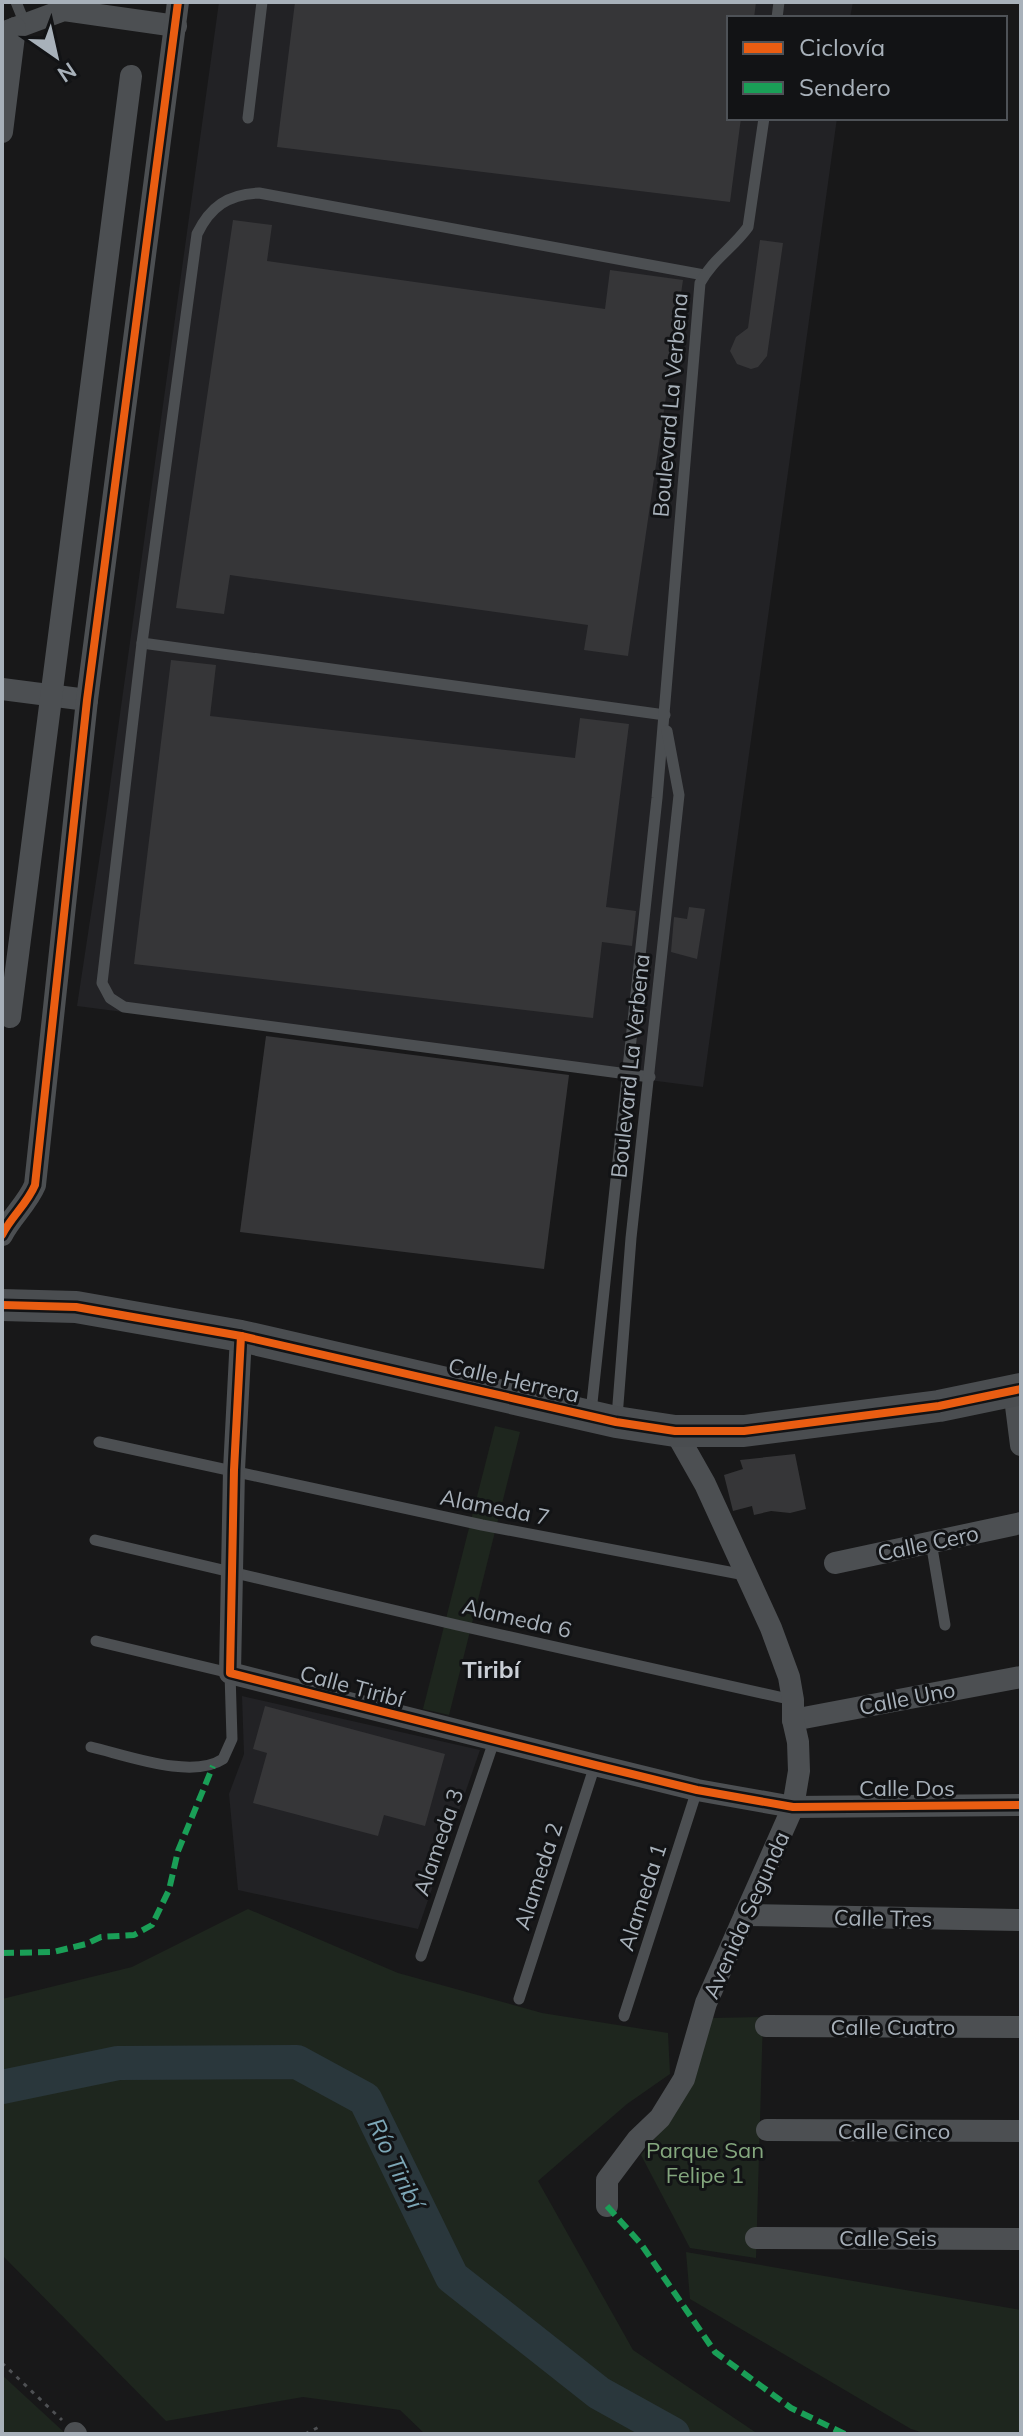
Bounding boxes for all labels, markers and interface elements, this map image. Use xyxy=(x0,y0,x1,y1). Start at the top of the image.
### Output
north arrow xyxy=(16,16,96,96)
legend xyxy=(727,16,1007,120)
text: Ciclovía xyxy=(799,32,885,62)
text: N xyxy=(52,56,82,89)
text: Sendero xyxy=(799,72,891,102)
street label: Boulevard La Verbena xyxy=(646,292,694,518)
street label: Boulevard La Verbena xyxy=(604,953,656,1179)
street label: Calle Herrera xyxy=(446,1351,582,1409)
street label: Alameda 7 xyxy=(438,1483,552,1531)
street label: Calle Cero xyxy=(875,1519,981,1567)
street label: Alameda 6 xyxy=(460,1592,574,1644)
district label: Tiribí xyxy=(462,1654,522,1684)
street label: Calle Tiribí xyxy=(297,1659,409,1714)
street label: Calle Uno xyxy=(856,1675,958,1721)
street label: Calle Dos xyxy=(859,1774,955,1802)
street label: Alameda 3 xyxy=(407,1785,469,1899)
street label: Alameda 2 xyxy=(507,1819,569,1933)
street label: Avenida Segunda xyxy=(697,1827,795,2003)
street label: Alameda 1 xyxy=(611,1840,673,1954)
street label: Calle Tres xyxy=(834,1903,932,1933)
street label: Calle Cuatro xyxy=(831,2013,955,2041)
water label: Río Tiribí xyxy=(361,2113,432,2216)
street label: Calle Cinco xyxy=(838,2117,950,2145)
park label: Parque San Felipe 1 xyxy=(646,2136,764,2189)
street label: Calle Seis xyxy=(839,2224,937,2252)

